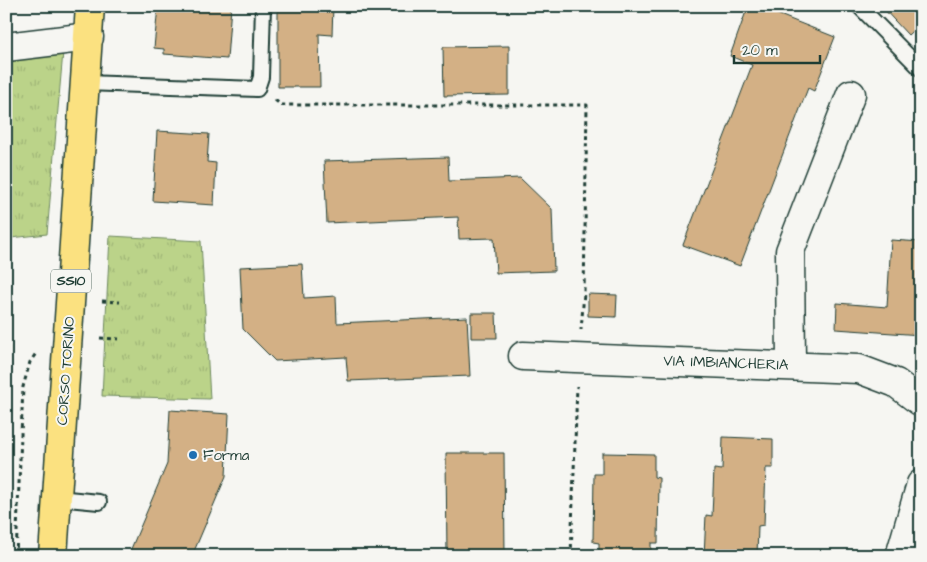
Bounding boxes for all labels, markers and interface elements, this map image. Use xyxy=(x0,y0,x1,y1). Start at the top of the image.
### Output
scale bar xyxy=(734,32,821,64)
text: 20 m xyxy=(742,40,778,61)
road number: SS10 xyxy=(51,270,91,292)
street label: CORSO TORINO xyxy=(52,316,80,426)
street label: VIA IMBIANCHERIA xyxy=(663,350,789,376)
place label: Forma xyxy=(203,445,250,466)
marker: Forma xyxy=(187,449,199,461)

